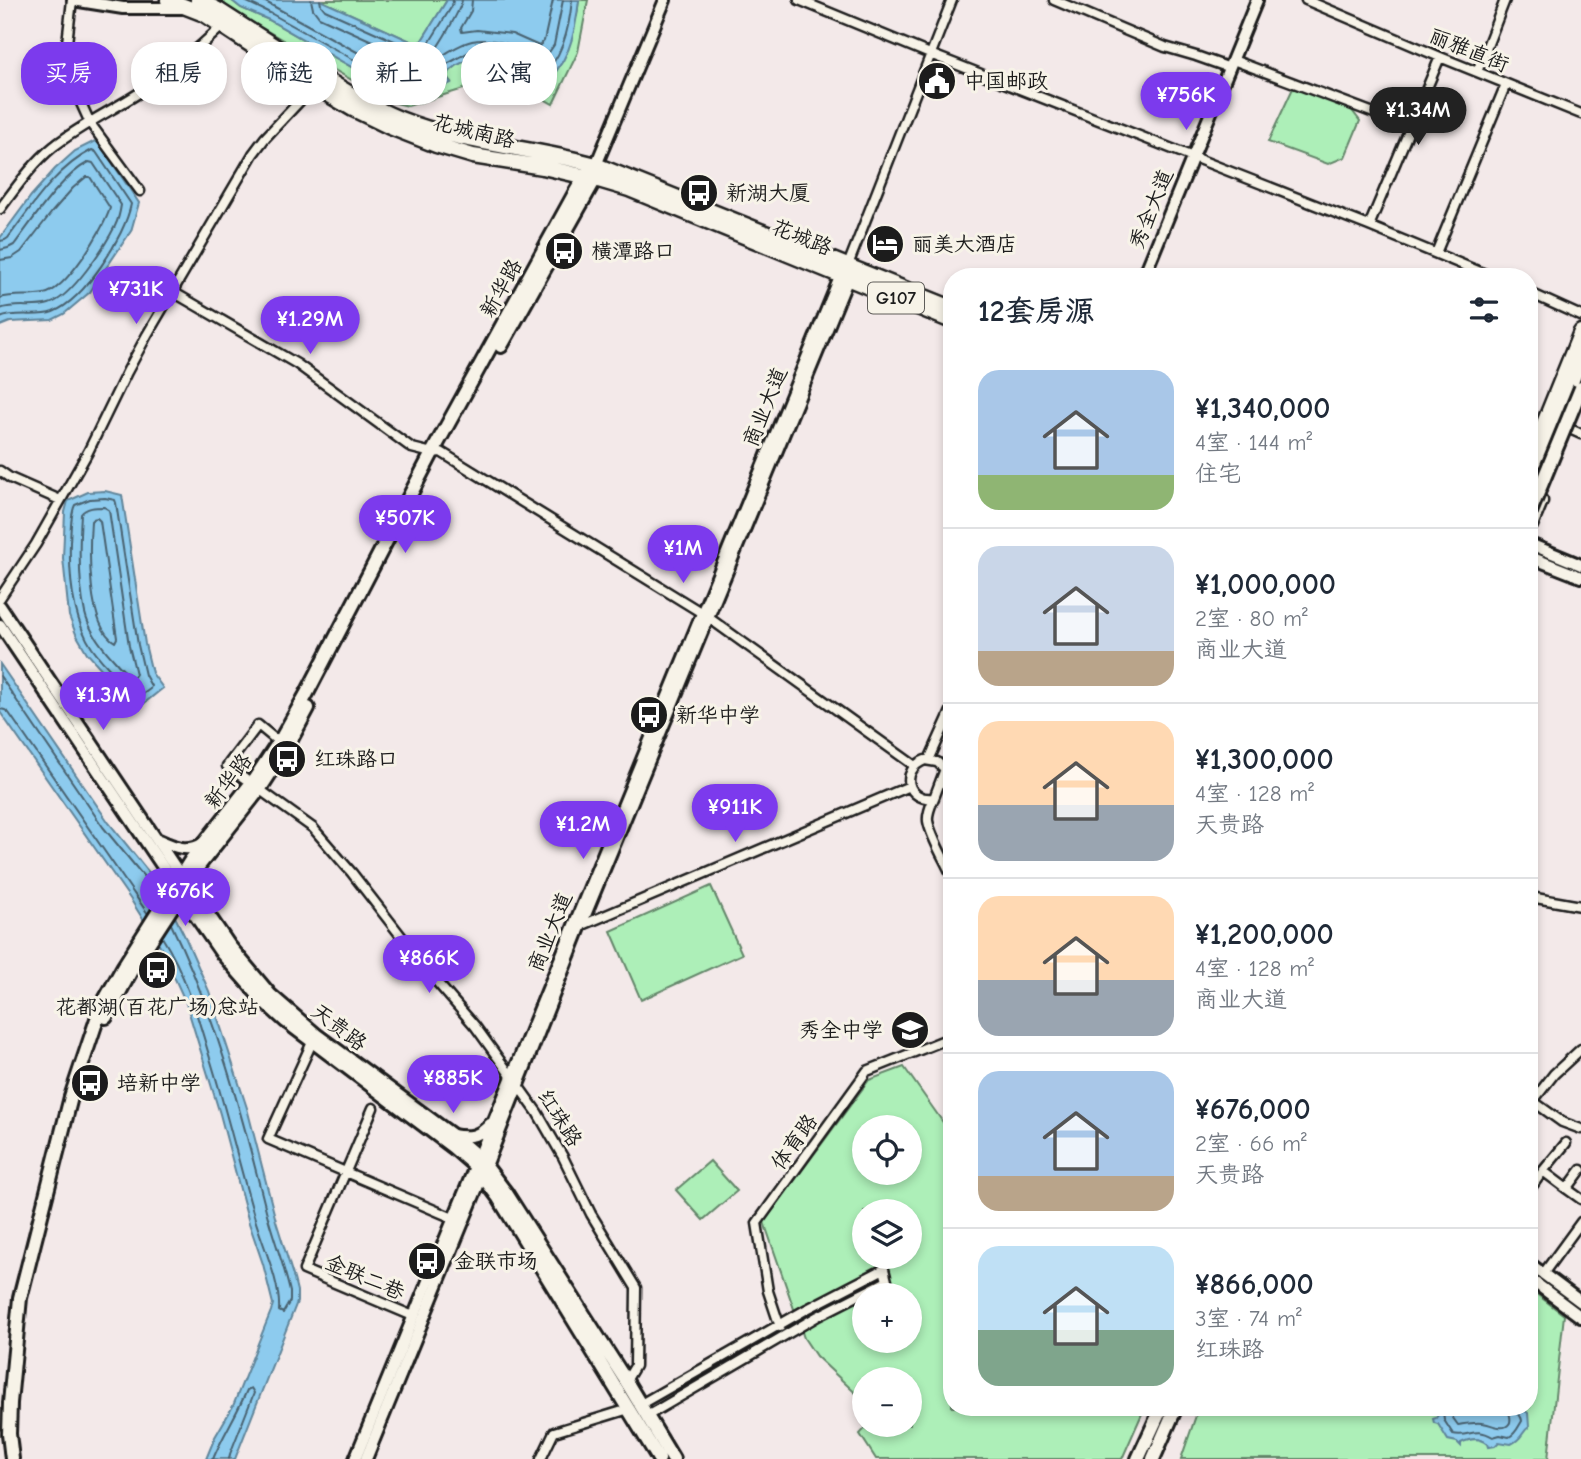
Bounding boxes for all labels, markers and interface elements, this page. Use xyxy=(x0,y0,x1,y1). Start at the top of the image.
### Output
street label: 丽雅直街 xyxy=(1426,23,1512,77)
chip: 买房 xyxy=(21,42,117,105)
chip: 租房 xyxy=(131,42,227,105)
chip: 筛选 xyxy=(241,42,337,105)
chip: 新上 xyxy=(351,42,447,105)
chip: 公寓 xyxy=(461,42,557,105)
public building icon: 中国邮政 xyxy=(916,60,958,102)
place label: 中国邮政 xyxy=(964,69,1048,93)
pin: ¥756K xyxy=(1137,72,1235,132)
text: ¥756K xyxy=(1157,81,1215,108)
pin: ¥1.34M xyxy=(1361,88,1475,147)
text: ¥1.34M xyxy=(1385,96,1451,123)
street label: 花城南路 xyxy=(430,109,518,153)
street label: 秀全大道 xyxy=(1124,166,1178,252)
bus stop icon: 新湖大厦 xyxy=(678,172,720,214)
place label: 新湖大厦 xyxy=(726,181,810,205)
street label: 花城路 xyxy=(768,214,836,260)
hotel icon: 丽美大酒店 xyxy=(864,223,906,265)
bus stop icon: 横潭路口 xyxy=(543,230,585,272)
place label: 丽美大酒店 xyxy=(912,232,1017,256)
place label: 横潭路口 xyxy=(591,239,675,263)
street label: 新华路 xyxy=(475,255,527,321)
pin: ¥731K xyxy=(87,266,185,326)
text: ¥731K xyxy=(109,275,164,302)
road number: G107 xyxy=(868,282,924,314)
icon: filters xyxy=(1465,291,1503,329)
text: 12套房源 xyxy=(978,294,1095,329)
pin: ¥1.29M xyxy=(253,296,367,356)
text: ¥1.29M xyxy=(277,305,343,332)
street label: 商业大道 xyxy=(738,364,792,450)
text: ¥1,340,000 xyxy=(1195,391,1331,426)
icon: home xyxy=(1034,398,1118,482)
text: 4室 · 144 m² xyxy=(1195,429,1312,456)
text: 住宅 xyxy=(1195,460,1241,487)
pin: ¥507K xyxy=(356,496,454,555)
text: ¥507K xyxy=(375,504,435,531)
pin: ¥1M xyxy=(649,526,717,585)
text: ¥1M xyxy=(664,534,702,561)
text: ¥1,000,000 xyxy=(1195,567,1336,602)
icon: home xyxy=(1034,574,1118,658)
text: 2室 · 80 m² xyxy=(1195,605,1308,632)
text: 商业大道 xyxy=(1195,636,1287,663)
pin: ¥1.3M xyxy=(54,672,152,732)
text: ¥1.3M xyxy=(76,681,130,708)
bus stop icon: 新华中学 xyxy=(628,694,670,736)
place label: 新华中学 xyxy=(676,703,760,727)
bus stop icon: 红珠路口 xyxy=(266,738,308,780)
text: ¥1,300,000 xyxy=(1195,742,1334,777)
place label: 红珠路口 xyxy=(314,747,398,771)
street label: 新华路 xyxy=(199,749,257,813)
icon: home xyxy=(1034,749,1118,833)
text: 4室 · 128 m² xyxy=(1195,780,1314,807)
pin: ¥911K xyxy=(686,784,784,844)
text: ¥911K xyxy=(708,793,762,820)
pin: ¥1.2M xyxy=(534,802,632,861)
text: ¥1.2M xyxy=(556,810,610,837)
text: 天贵路 xyxy=(1195,811,1264,838)
pin: ¥676K xyxy=(136,869,234,928)
text: ¥676K xyxy=(156,877,214,904)
street label: 商业大道 xyxy=(523,889,577,975)
text: ¥1,200,000 xyxy=(1195,917,1334,952)
icon: home xyxy=(1034,924,1118,1008)
pin: ¥866K xyxy=(380,936,478,995)
text: ¥866K xyxy=(399,944,459,971)
bus stop icon: 花都湖(百花广场)总站 xyxy=(136,949,178,991)
text: 4室 · 128 m² xyxy=(1195,955,1314,982)
text: 商业大道 xyxy=(1195,986,1287,1013)
place label: 花都湖(百花广场)总站 xyxy=(55,995,259,1019)
street label: 天贵路 xyxy=(307,998,371,1056)
school or university icon: 秀全中学 xyxy=(889,1009,931,1051)
place label: 秀全中学 xyxy=(799,1018,883,1042)
pin: ¥885K xyxy=(404,1056,502,1115)
bus stop icon: 培新中学 xyxy=(69,1062,111,1104)
text: ¥885K xyxy=(423,1064,483,1091)
place label: 培新中学 xyxy=(117,1071,201,1095)
street label: 红珠路 xyxy=(533,1085,587,1151)
text: ¥676,000 xyxy=(1195,1092,1311,1127)
icon: home xyxy=(1034,1099,1118,1183)
street label: 体育路 xyxy=(766,1109,822,1175)
map controls xyxy=(852,1115,922,1437)
button: locate xyxy=(852,1115,922,1185)
text: 2室 · 66 m² xyxy=(1195,1130,1307,1157)
text: 天贵路 xyxy=(1195,1161,1264,1188)
button: layers xyxy=(852,1199,922,1269)
bus stop icon: 金联市场 xyxy=(406,1240,448,1282)
place label: 金联市场 xyxy=(454,1249,538,1273)
street label: 金联二巷 xyxy=(322,1250,408,1304)
text: ¥866,000 xyxy=(1195,1267,1314,1302)
icon: home xyxy=(1034,1274,1118,1358)
button: + xyxy=(852,1283,922,1353)
text: 3室 · 74 m² xyxy=(1195,1305,1302,1332)
text: 红珠路 xyxy=(1195,1336,1264,1363)
button: − xyxy=(852,1367,922,1437)

